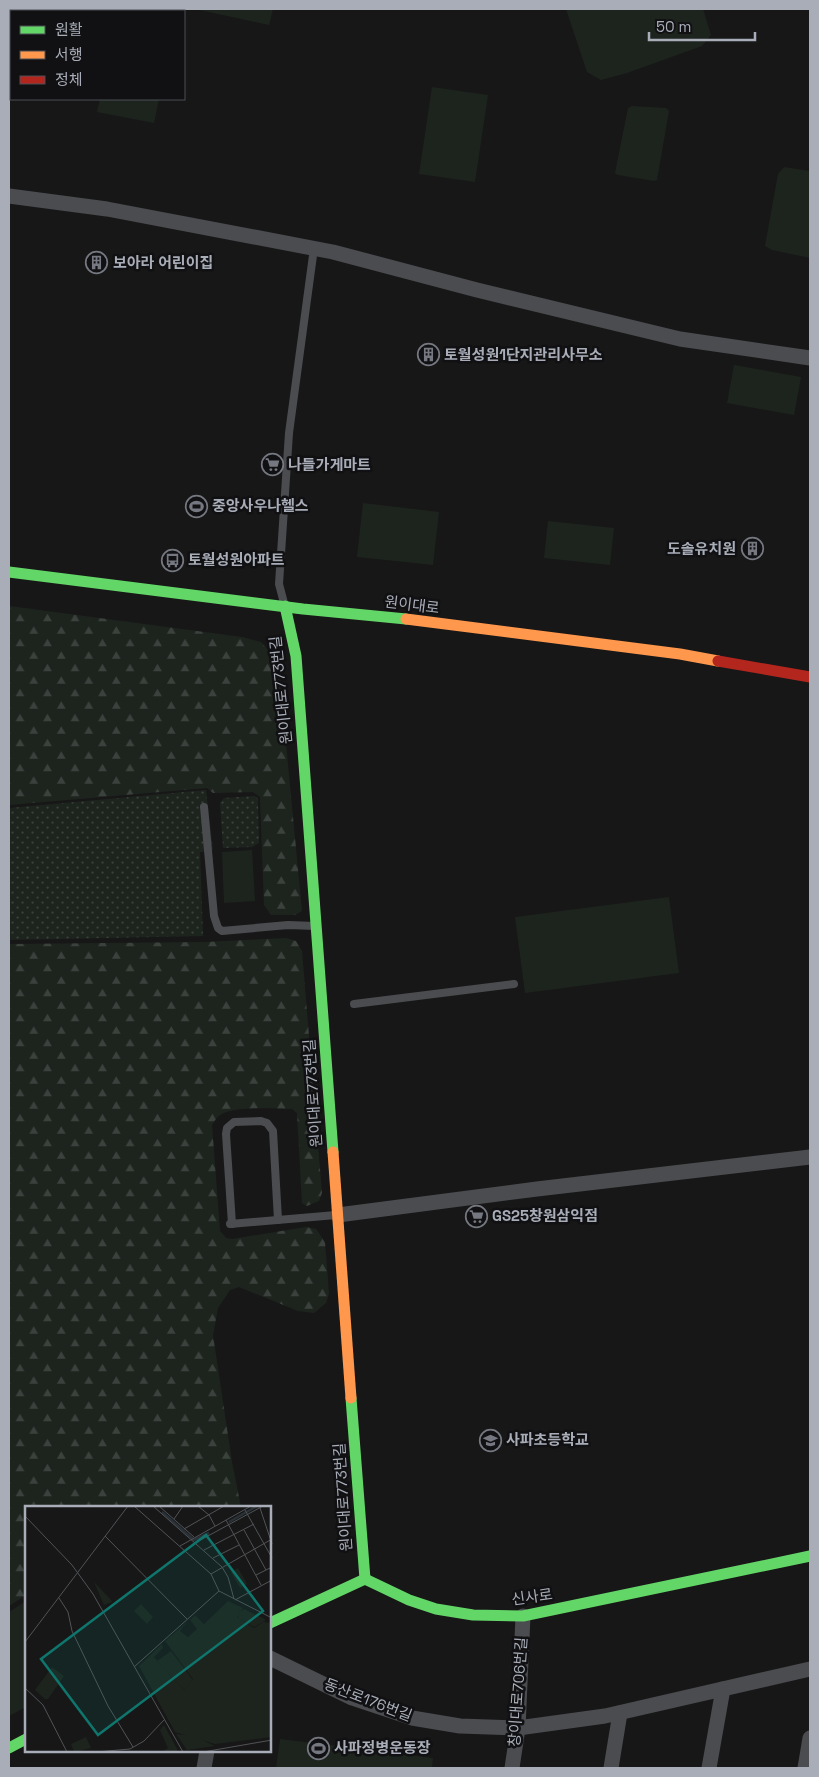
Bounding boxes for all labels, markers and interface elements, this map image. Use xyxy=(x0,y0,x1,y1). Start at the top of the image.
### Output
legend xyxy=(10,10,185,100)
scale bar xyxy=(649,10,755,42)
text: 50 m xyxy=(656,17,691,36)
text: 원활 xyxy=(55,20,83,39)
text: 서행 xyxy=(55,45,83,64)
text: 정체 xyxy=(55,70,83,89)
building icon: 보아라 어린이집 xyxy=(85,251,109,275)
place label: 보아라 어린이집 xyxy=(113,253,213,272)
building icon: 토월성원1단지관리사무소 xyxy=(416,343,440,367)
place label: 토월성원1단지관리사무소 xyxy=(444,345,603,364)
supermarket icon: 나들가게마트 xyxy=(260,453,284,477)
place label: 나들가게마트 xyxy=(288,455,371,474)
sports icon: 중앙사우나헬스 xyxy=(184,494,208,518)
place label: 중앙사우나헬스 xyxy=(212,496,309,515)
building icon: 도솔유치원 xyxy=(740,537,764,561)
place label: 도솔유치원 xyxy=(667,539,736,558)
bus stop icon: 토월성원아파트 xyxy=(160,548,184,572)
place label: 토월성원아파트 xyxy=(188,550,285,569)
street label: 원이대로 xyxy=(384,592,441,617)
street label: 원이대로773번길 xyxy=(265,635,296,745)
street label: 원이대로773번길 xyxy=(299,1038,326,1148)
supermarket icon: GS25창원삼익점 xyxy=(464,1204,488,1228)
place label: GS25창원삼익점 xyxy=(492,1206,598,1225)
school or university icon: 사파초등학교 xyxy=(478,1428,502,1452)
place label: 사파초등학교 xyxy=(506,1430,589,1449)
street label: 원이대로773번길 xyxy=(329,1442,356,1552)
inset map xyxy=(25,1506,271,1752)
street label: 신사로 xyxy=(510,1584,554,1609)
street label: 창이대로706번길 xyxy=(504,1636,531,1747)
street label: 동산로176번길 xyxy=(321,1674,415,1725)
sports icon: 사파정병운동장 xyxy=(306,1736,330,1760)
place label: 사파정병운동장 xyxy=(334,1738,431,1757)

